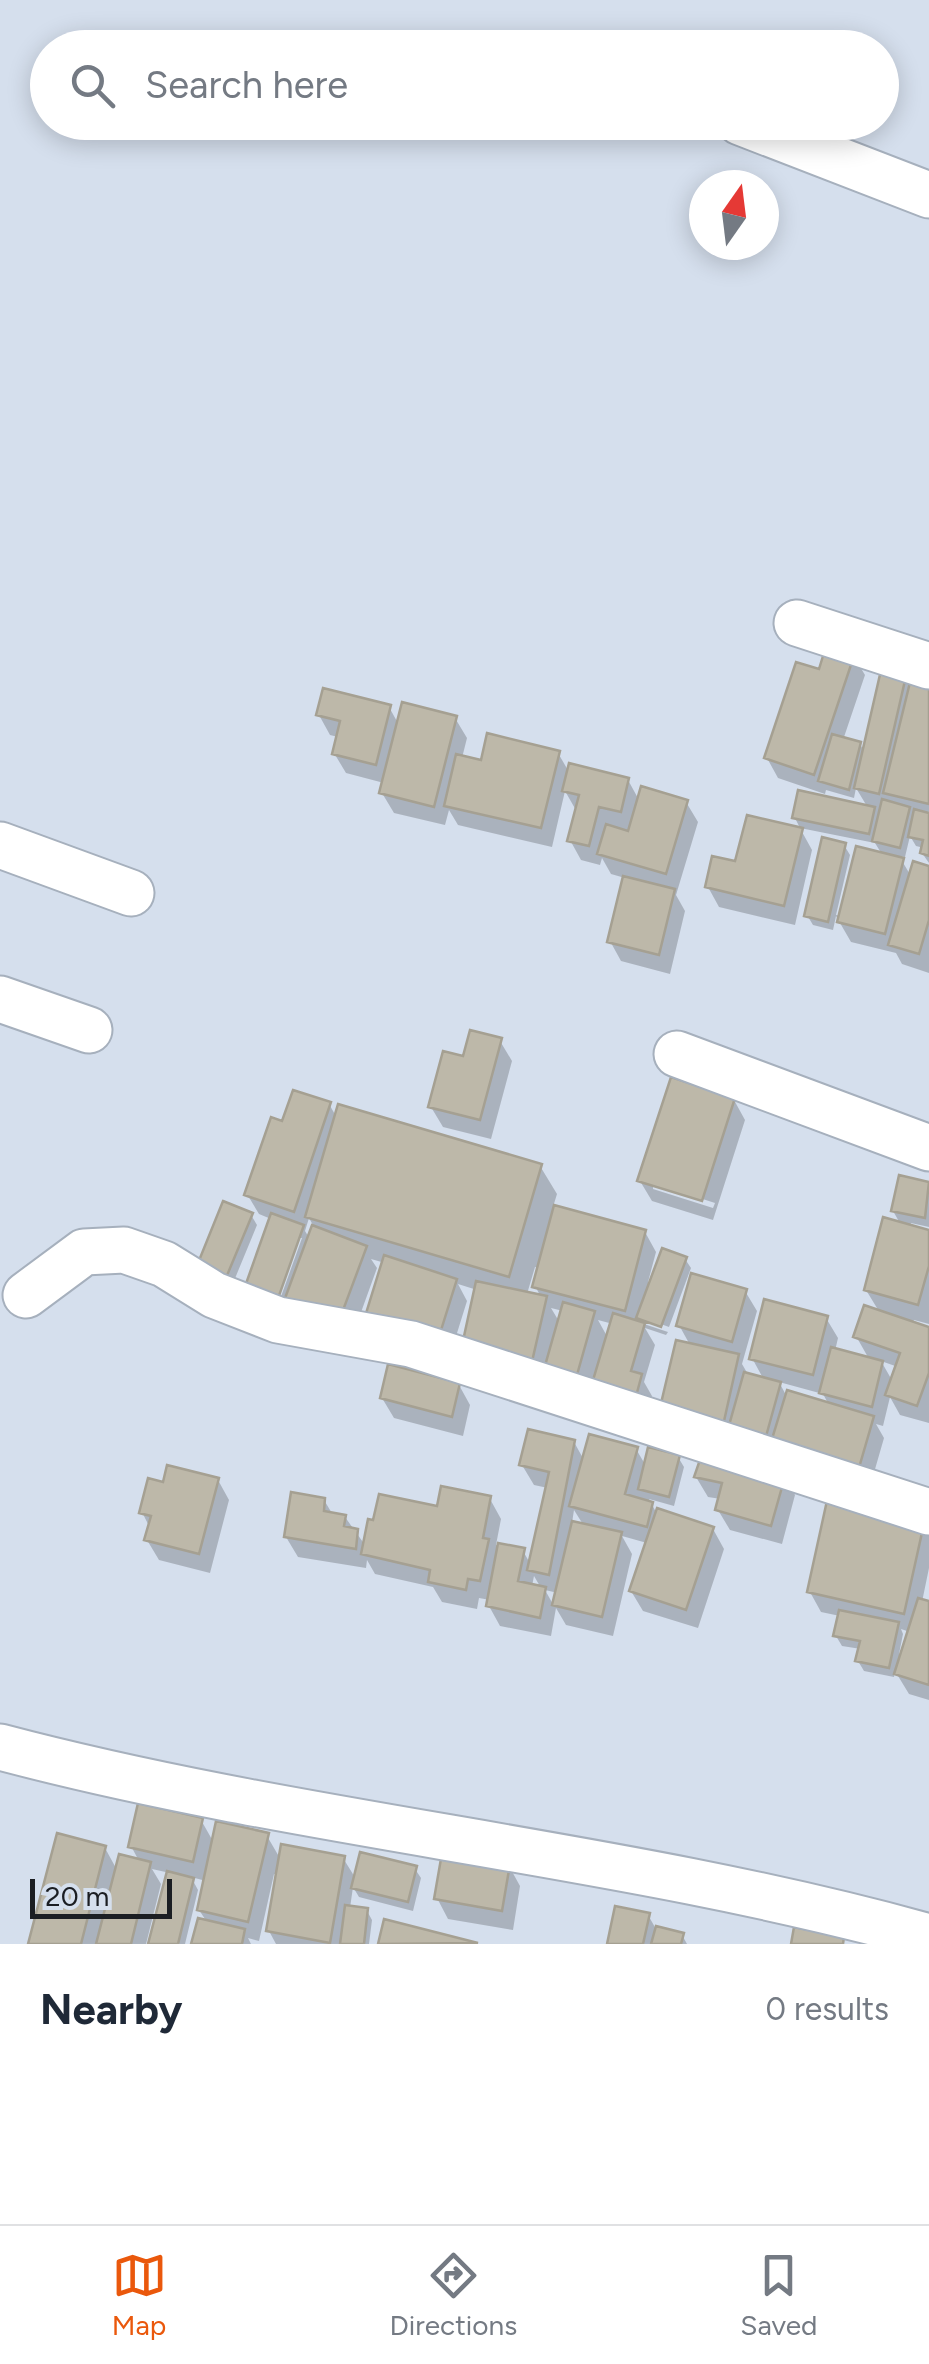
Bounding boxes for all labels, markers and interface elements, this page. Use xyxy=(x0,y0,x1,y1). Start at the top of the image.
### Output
search box xyxy=(30,30,899,140)
icon: search xyxy=(65,58,120,113)
text: Search here xyxy=(145,62,348,108)
north arrow xyxy=(689,170,779,260)
scale bar xyxy=(30,1874,172,1918)
text: 20 m xyxy=(45,1879,109,1913)
text: Nearby xyxy=(40,1984,182,2035)
text: 0 results xyxy=(765,1990,889,2028)
tab: Map xyxy=(112,2248,167,2342)
tab: Directions xyxy=(390,2248,517,2342)
tab: Saved xyxy=(740,2248,817,2342)

